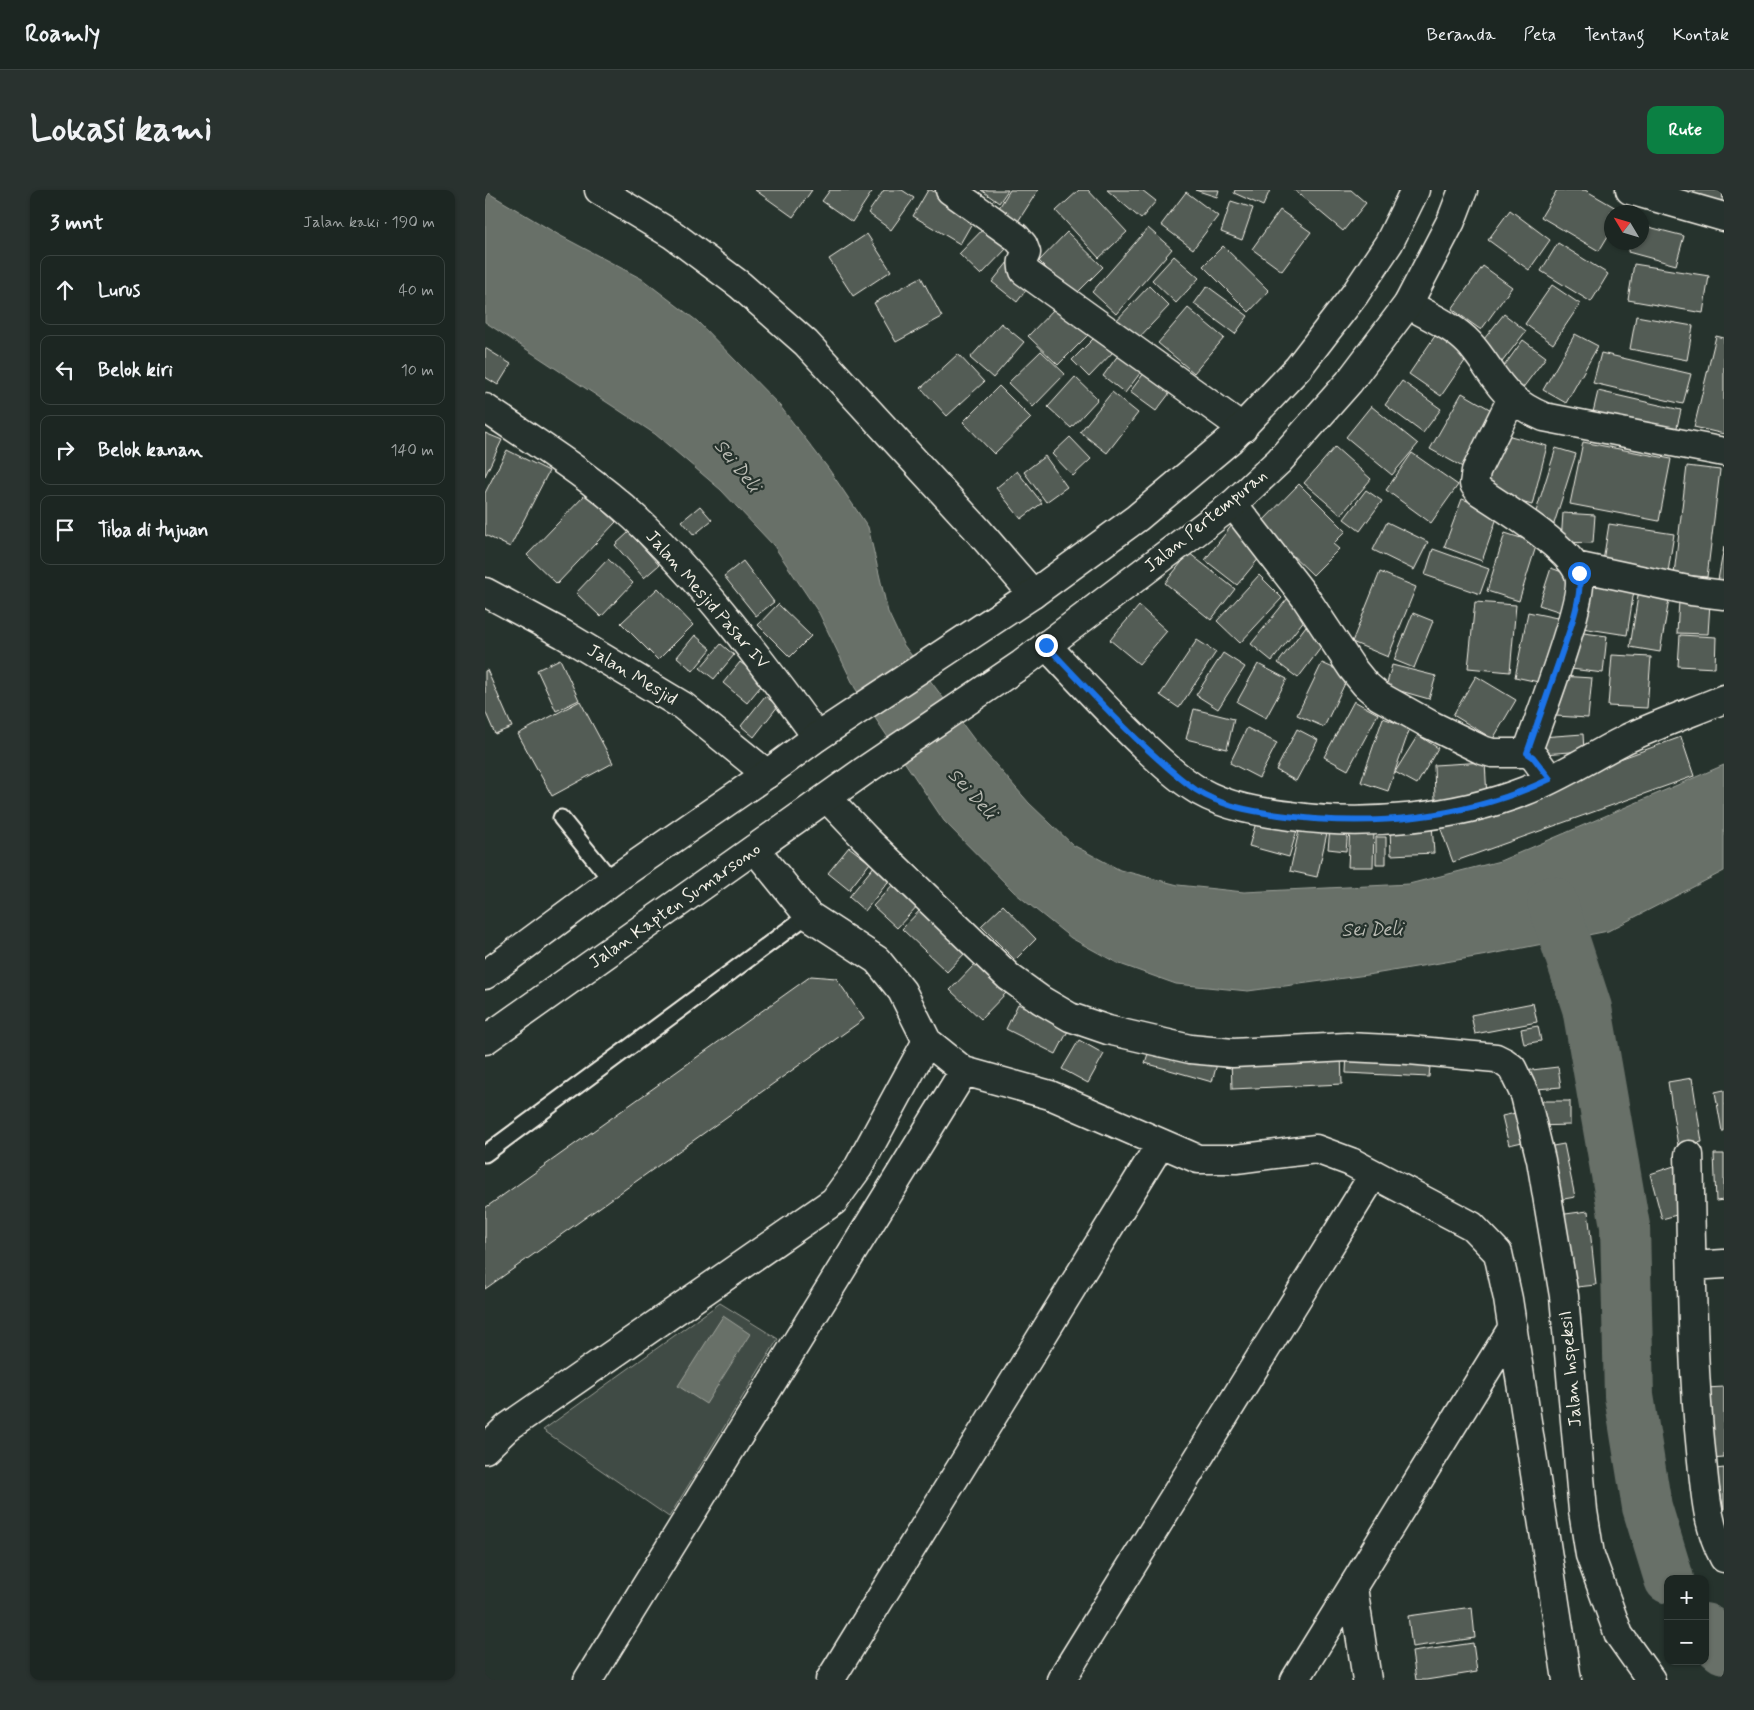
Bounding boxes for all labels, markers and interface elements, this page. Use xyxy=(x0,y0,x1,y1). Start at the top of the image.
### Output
text: Roamly xyxy=(25,19,100,50)
text: Beranda xyxy=(1426,23,1495,47)
text: Peta xyxy=(1523,23,1556,47)
text: Tentang xyxy=(1584,23,1645,47)
text: Kontak xyxy=(1673,23,1729,47)
button: Rute xyxy=(1647,106,1724,154)
text: Lokasi kami xyxy=(30,107,212,153)
north arrow xyxy=(1604,205,1649,250)
text: 3 mnt xyxy=(50,209,103,237)
text: Jalan kaki · 190 m xyxy=(303,212,435,233)
icon: ahead xyxy=(51,276,79,304)
text: Lurus xyxy=(98,278,140,303)
text: 40 m xyxy=(398,280,434,301)
icon: left xyxy=(51,356,79,384)
text: Belok kiri xyxy=(98,358,173,383)
text: 10 m xyxy=(401,360,434,381)
water label: Sei Deli xyxy=(708,434,768,500)
icon: right xyxy=(51,436,79,464)
text: Belok kanan xyxy=(98,438,203,463)
text: 140 m xyxy=(390,440,434,461)
street label: Jalan Pertempuran xyxy=(1139,464,1273,578)
icon: arrive xyxy=(51,516,79,544)
text: Tiba di tujuan xyxy=(98,518,209,543)
street label: Jalan Mesjid Pasar IV xyxy=(640,525,774,675)
route start xyxy=(1568,562,1591,585)
route end xyxy=(1035,634,1058,657)
street label: Jalan Mesjid xyxy=(582,639,682,711)
water label: Sei Deli xyxy=(942,763,1004,827)
street label: Jalan Kapten Sumarsono xyxy=(584,837,766,975)
water label: Sei Deli xyxy=(1341,917,1406,943)
street label: Jalan InspeksiI xyxy=(1554,1310,1588,1428)
map controls xyxy=(1664,1575,1709,1665)
button: + xyxy=(1664,1575,1709,1620)
button: − xyxy=(1664,1620,1709,1665)

